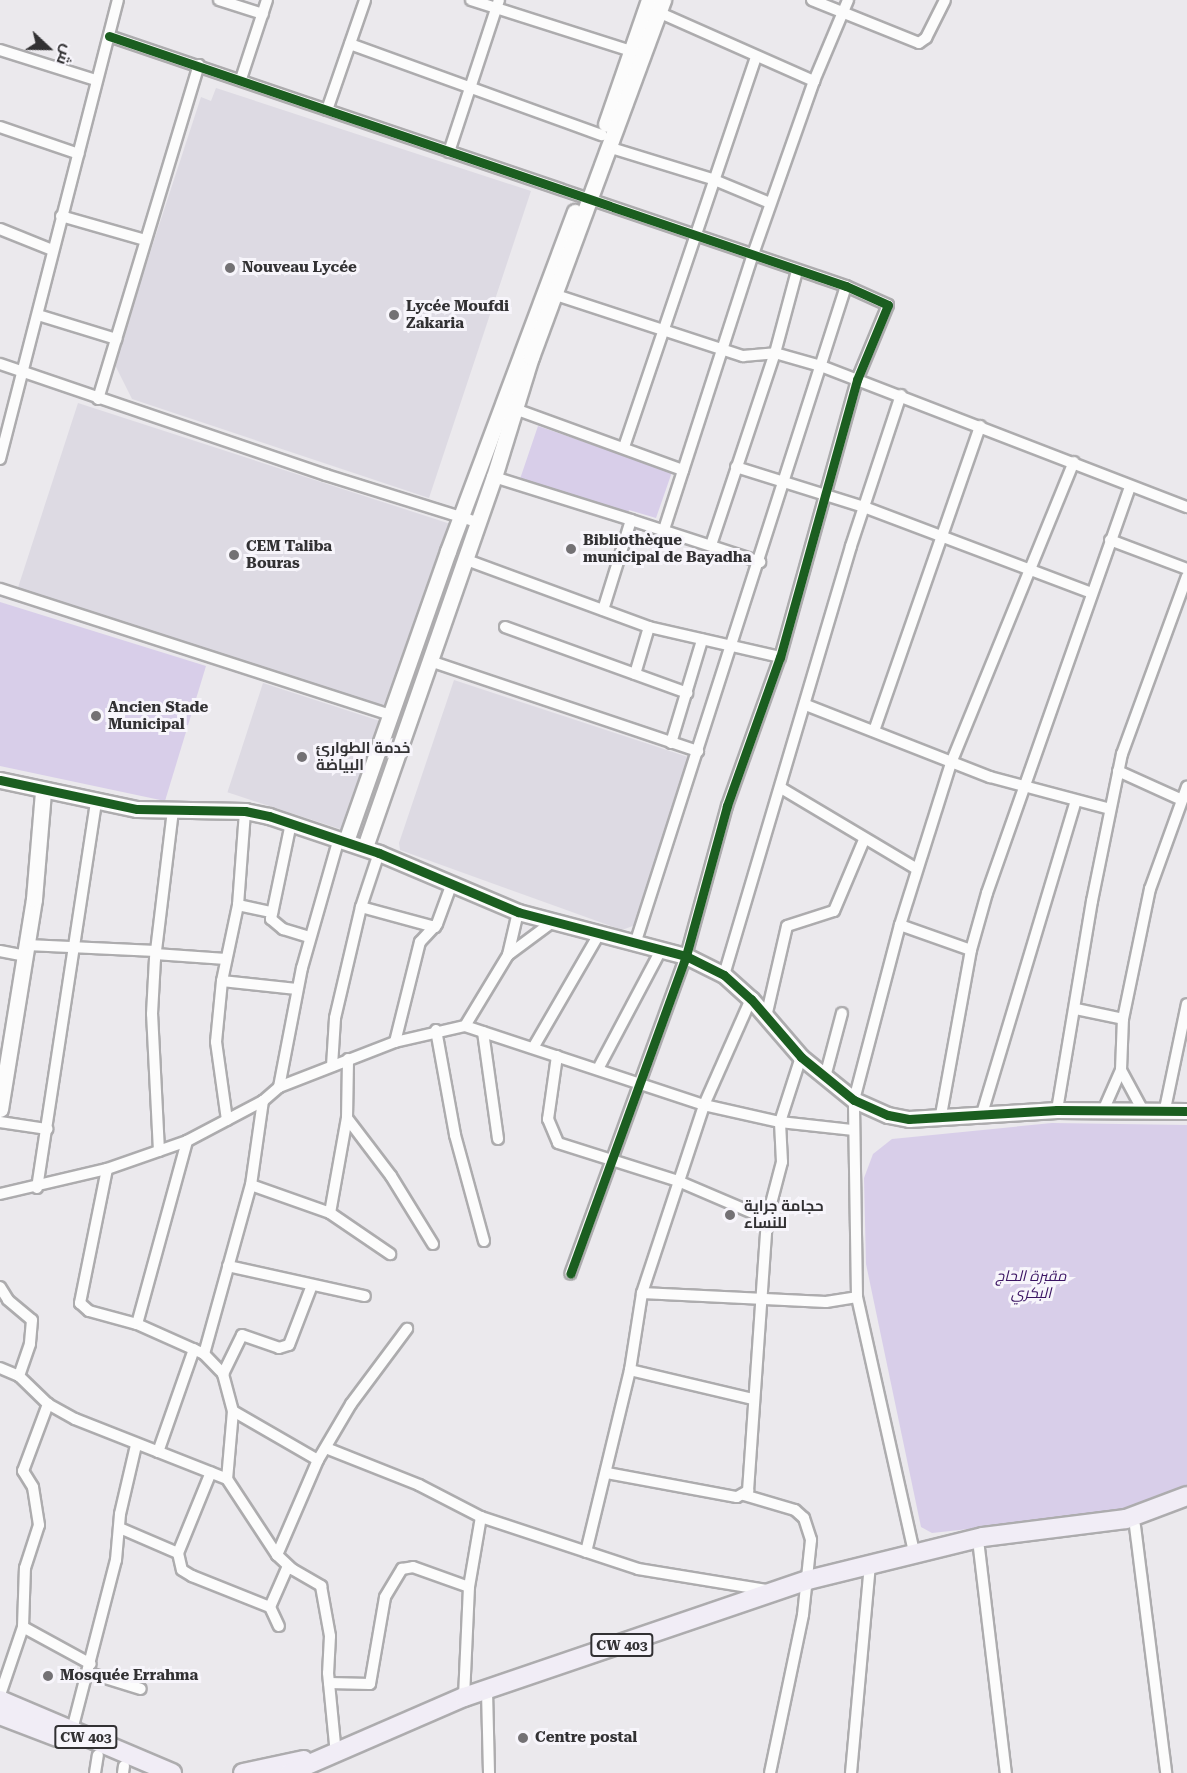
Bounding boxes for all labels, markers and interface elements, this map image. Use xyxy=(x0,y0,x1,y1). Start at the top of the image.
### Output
north arrow xyxy=(18,18,78,78)
text: ش xyxy=(52,42,78,68)
place label: Nouveau Lycée xyxy=(242,259,357,277)
marker: Nouveau Lycée xyxy=(223,261,237,275)
place label: Lycée Moufdi Zakaria xyxy=(406,297,509,332)
marker: Lycée Moufdi Zakaria xyxy=(387,308,401,322)
place label: Bibliothèque municipal de Bayadha xyxy=(583,531,752,566)
place label: CEM Taliba Bouras xyxy=(246,537,332,572)
marker: Bibliothèque municipal de Bayadha xyxy=(564,542,578,556)
marker: CEM Taliba Bouras xyxy=(227,548,241,562)
place label: Ancien Stade Municipal xyxy=(108,698,208,733)
marker: Ancien Stade Municipal xyxy=(89,709,103,723)
place label: خدمة الطوارئ البياضة xyxy=(316,739,410,774)
marker: خدمة الطوارئ البياضة xyxy=(293,748,311,766)
place label: حجامة جراية للنساء xyxy=(744,1197,824,1232)
marker: حجامة جراية للنساء xyxy=(721,1206,739,1224)
park label: مقبرة الحاج البكري xyxy=(995,1267,1067,1302)
road number: CW 403 xyxy=(589,1634,655,1656)
place label: Mosquée Errahma xyxy=(60,1667,198,1685)
marker: Mosquée Errahma xyxy=(41,1669,55,1683)
road number: CW 403 xyxy=(53,1726,119,1748)
place label: Centre postal xyxy=(535,1729,637,1747)
marker: Centre postal xyxy=(516,1731,530,1745)

